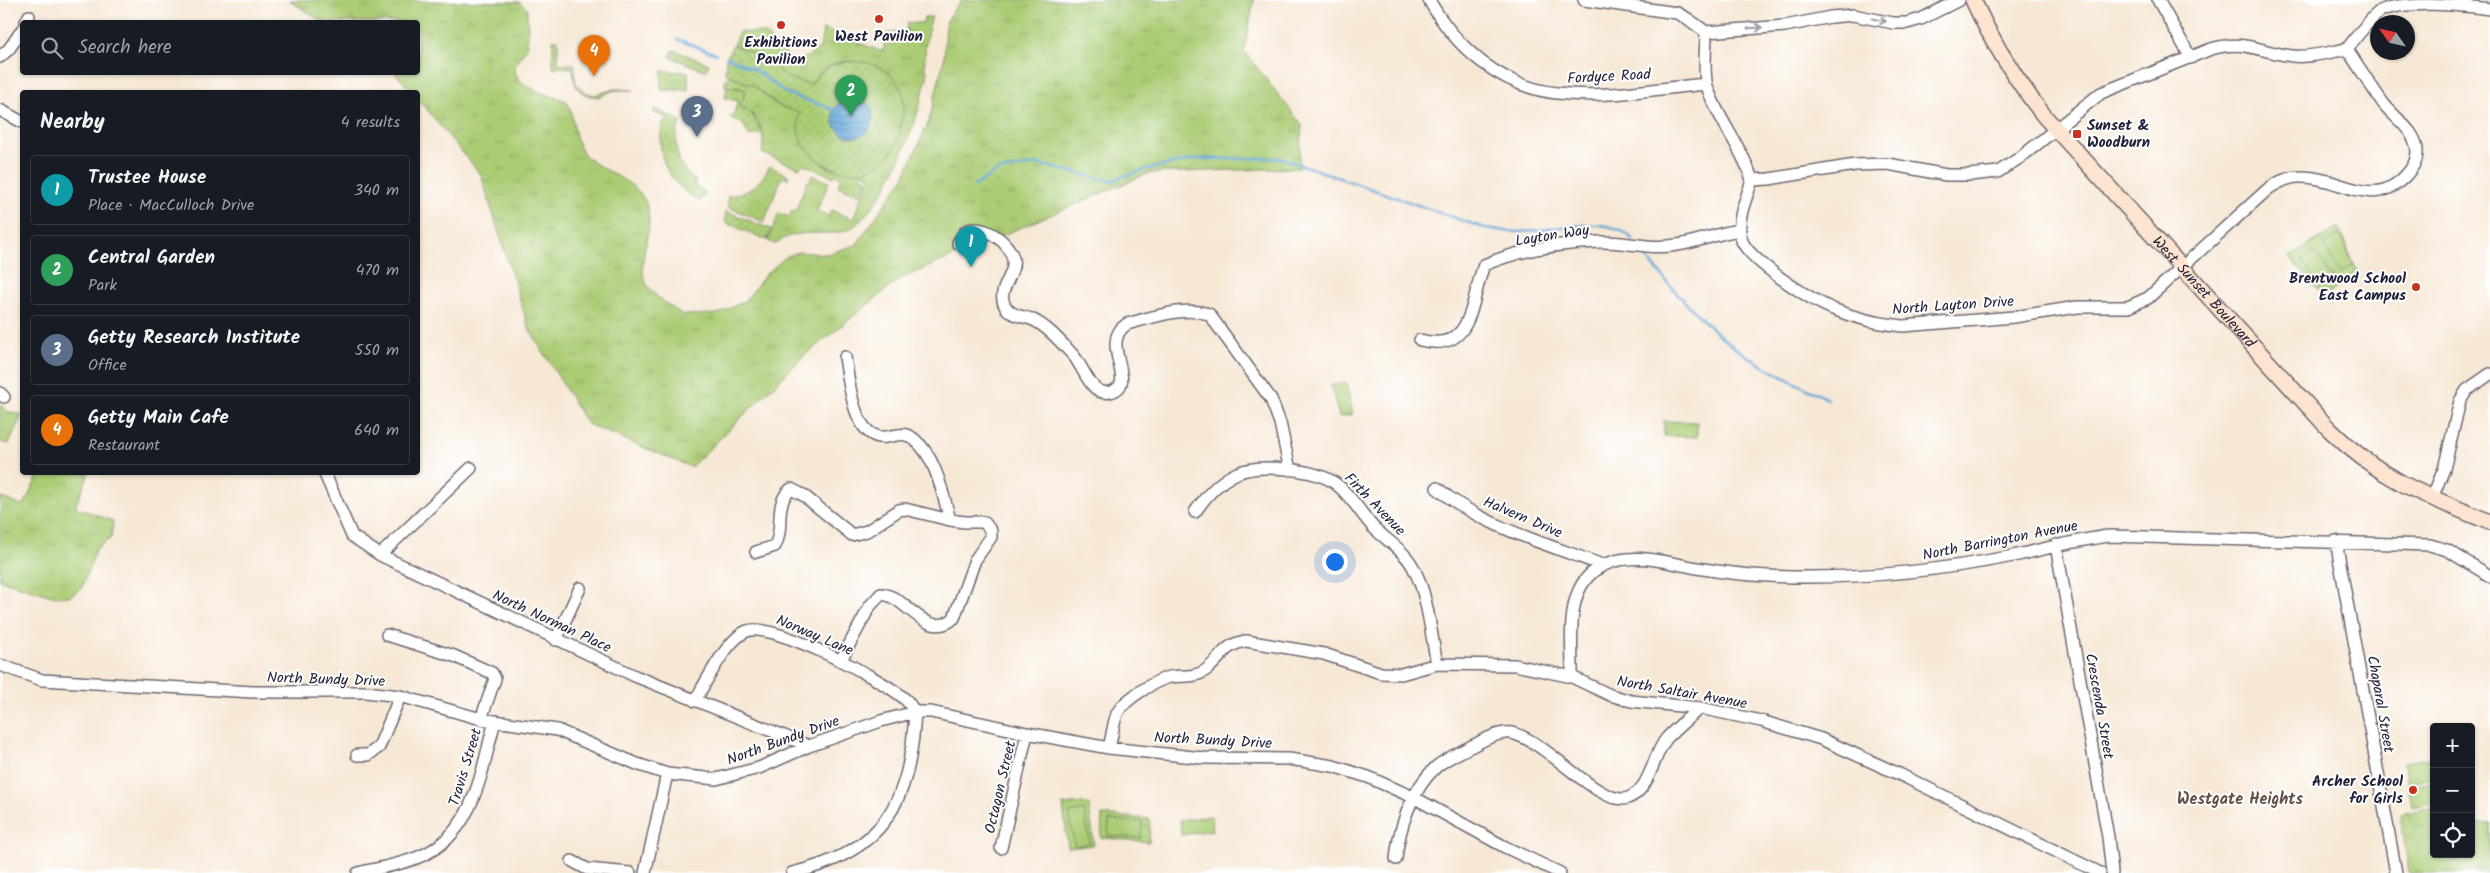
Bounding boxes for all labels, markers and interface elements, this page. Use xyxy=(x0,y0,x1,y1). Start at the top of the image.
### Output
marker: West Pavilion xyxy=(873,13,885,25)
north arrow xyxy=(2370,15,2415,60)
one-way arrow xyxy=(1871,16,1887,25)
marker: Exhibitions Pavilion xyxy=(775,19,787,31)
search box xyxy=(20,20,420,75)
one-way arrow xyxy=(1746,24,1762,33)
place label: West Pavilion xyxy=(835,25,923,49)
place label: Exhibitions Pavilion xyxy=(745,31,817,72)
text: Search here xyxy=(78,33,172,63)
icon: search xyxy=(38,34,66,62)
pin: 4 xyxy=(578,35,610,76)
street label: Fordyce Road xyxy=(1567,63,1652,91)
pin: 2 xyxy=(835,75,867,116)
pin: 3 xyxy=(681,96,713,137)
text: Nearby xyxy=(40,106,105,139)
text: 4 results xyxy=(341,110,400,135)
place label: Sunset & Woodburn xyxy=(2087,114,2150,155)
marker: Sunset & Woodburn xyxy=(2071,128,2083,140)
text: Trustee House xyxy=(88,163,206,193)
text: 1 xyxy=(55,178,59,203)
text: 340 m xyxy=(354,178,399,203)
text: Place · MacCulloch Drive xyxy=(88,193,254,218)
street label: Layton Way xyxy=(1513,218,1592,254)
pin: 1 xyxy=(955,226,987,267)
street label: West Sunset Boulevard xyxy=(2146,231,2261,354)
text: Central Garden xyxy=(88,243,215,273)
text: 2 xyxy=(52,258,62,283)
text: 470 m xyxy=(356,258,399,283)
place label: Brentwood School East Campus xyxy=(2289,267,2406,308)
text: Park xyxy=(88,273,117,298)
marker: Brentwood School East Campus xyxy=(2410,281,2422,293)
street label: North Layton Drive xyxy=(1891,290,2015,322)
text: Getty Research Institute xyxy=(88,323,300,353)
text: 3 xyxy=(53,338,61,363)
text: 550 m xyxy=(355,338,399,363)
text: Office xyxy=(88,353,127,378)
text: Getty Main Cafe xyxy=(88,403,229,433)
text: 4 xyxy=(53,418,61,443)
text: 640 m xyxy=(354,418,399,443)
text: Restaurant xyxy=(88,433,160,458)
street label: Firth Avenue xyxy=(1338,467,1411,542)
street label: Halvern Drive xyxy=(1479,490,1566,545)
street label: North Barrington Avenue xyxy=(1920,514,2080,568)
your location xyxy=(1322,549,1348,575)
street label: North Norman Place xyxy=(488,584,615,660)
street label: Norway Lane xyxy=(772,609,857,663)
street label: Crescenda Street xyxy=(2078,651,2120,761)
street label: Chaparal Street xyxy=(2360,654,2400,755)
street label: North Bundy Drive xyxy=(266,666,386,694)
street label: North Saltair Avenue xyxy=(1615,670,1749,716)
street label: North Bundy Drive xyxy=(724,709,843,772)
map controls xyxy=(2430,723,2475,858)
button: + xyxy=(2430,723,2475,768)
street label: Travis Street xyxy=(443,725,489,809)
street label: North Bundy Drive xyxy=(1153,726,1273,756)
street label: Octagon Street xyxy=(979,738,1023,836)
button: − xyxy=(2430,768,2475,813)
place label: Archer School for Girls xyxy=(2312,770,2403,811)
marker: Archer School for Girls xyxy=(2407,784,2419,796)
district label: Westgate Heights xyxy=(2177,787,2303,812)
button: locate xyxy=(2430,813,2475,858)

